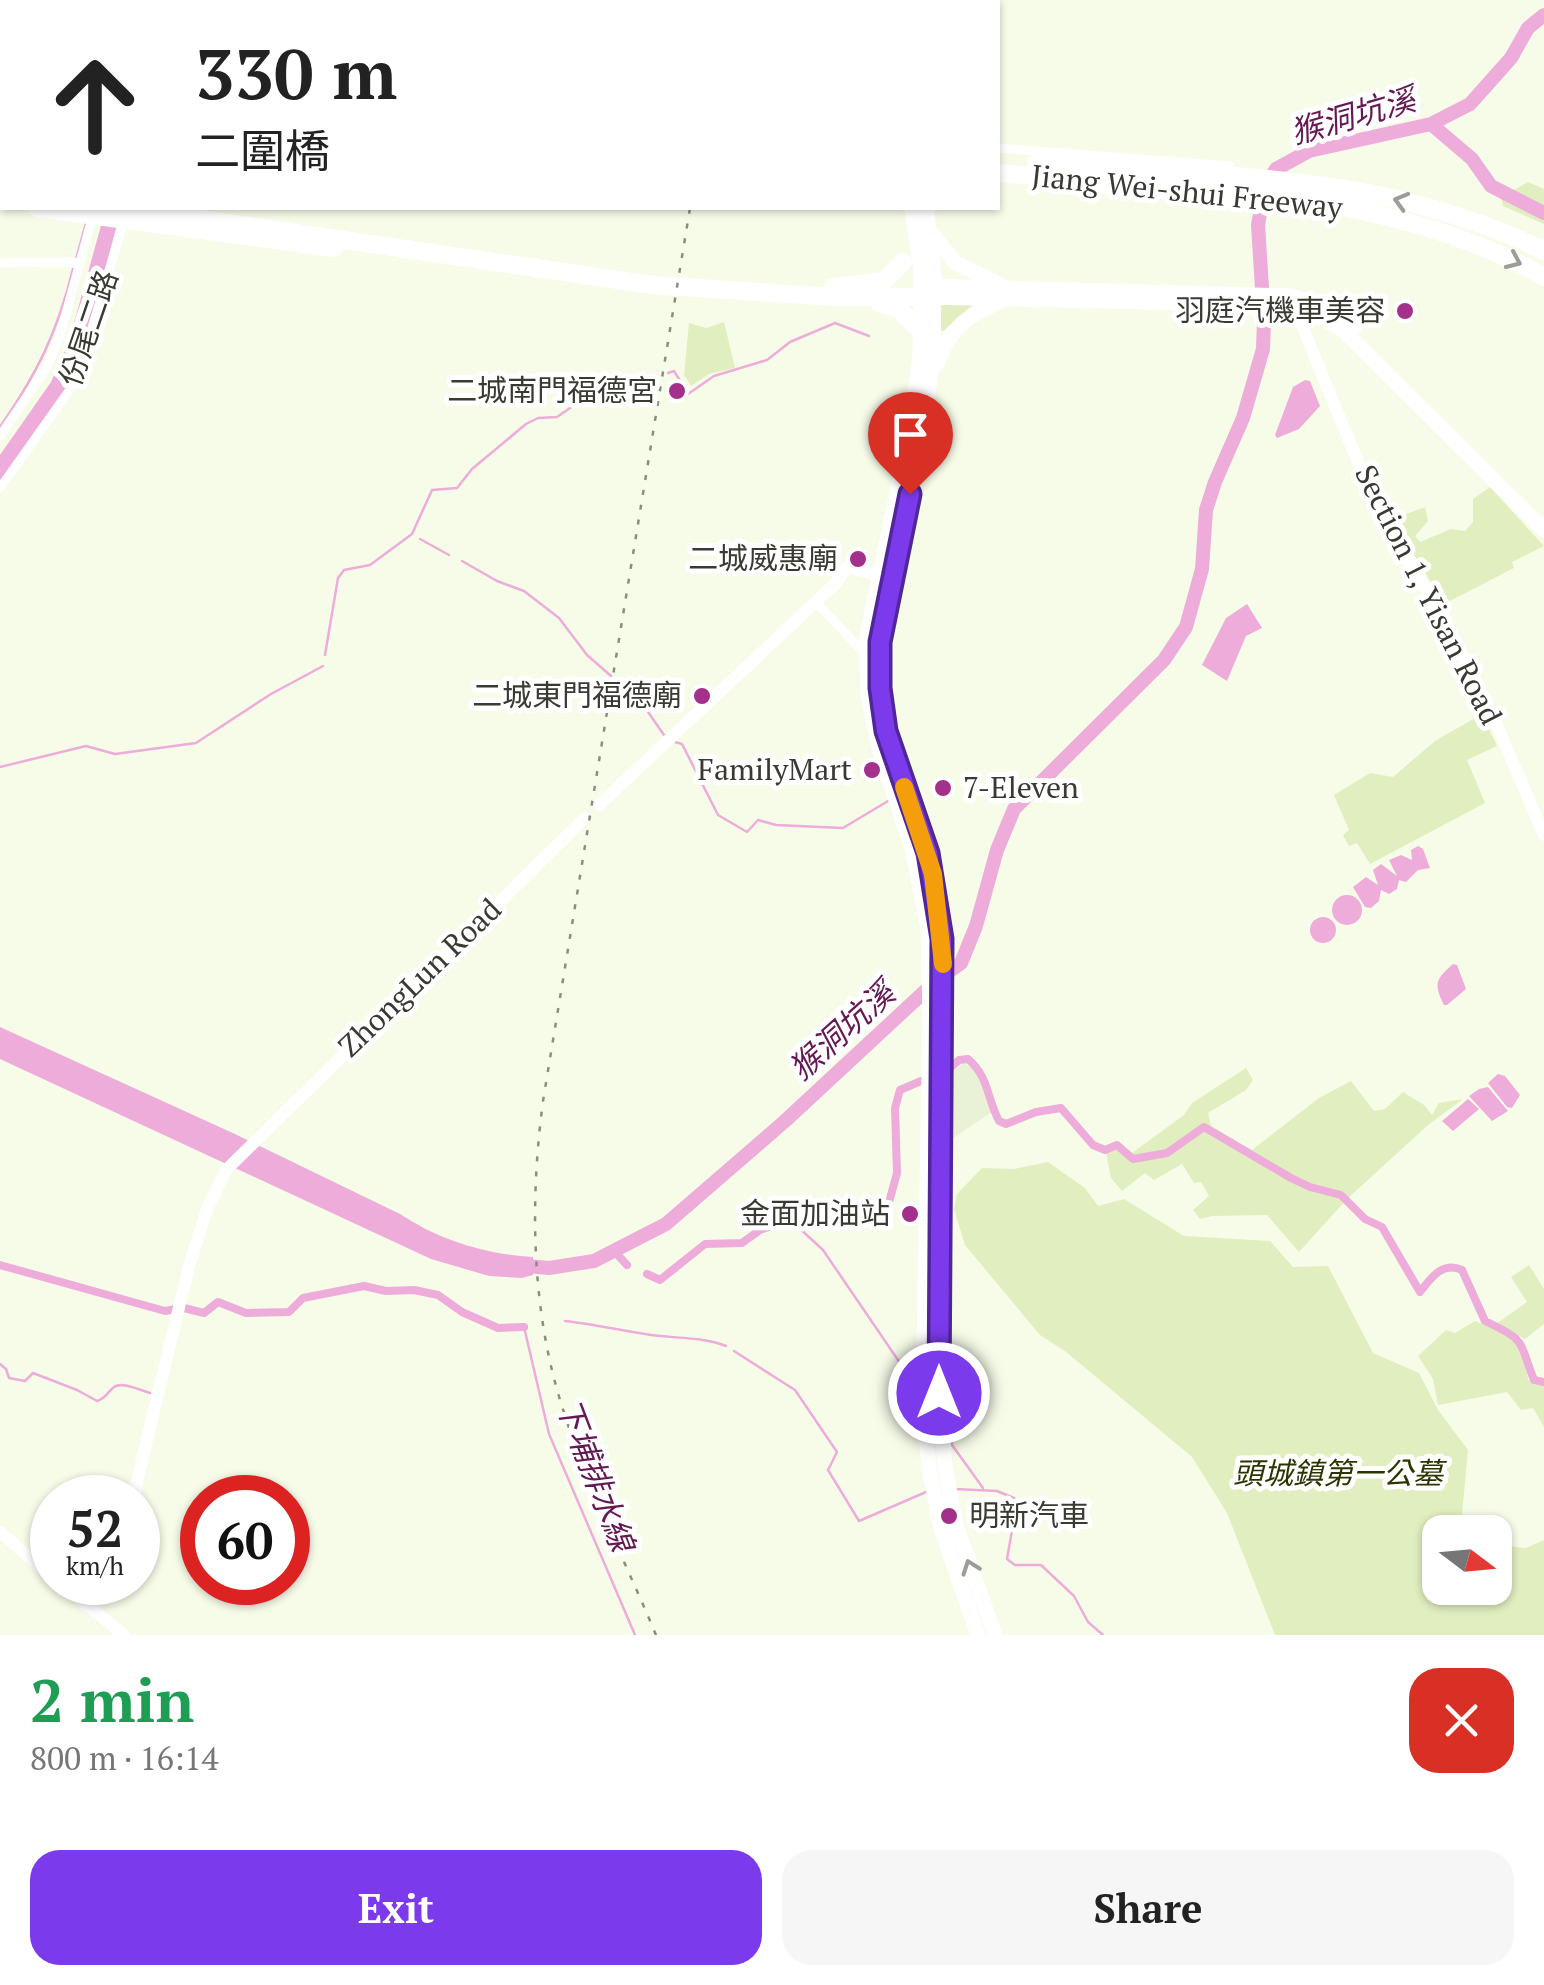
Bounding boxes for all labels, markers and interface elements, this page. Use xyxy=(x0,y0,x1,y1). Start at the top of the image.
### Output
text: 330 m xyxy=(195,26,397,119)
icon: ahead xyxy=(30,40,160,170)
water label: 猴洞坑溪 xyxy=(1285,76,1424,153)
text: 二圍橋 xyxy=(195,120,330,180)
street label: Jiang Wei-shui Freeway xyxy=(1030,155,1345,227)
one-way arrow xyxy=(1393,192,1410,213)
one-way arrow xyxy=(1504,249,1522,269)
street label: 份尾二路 xyxy=(50,264,126,391)
place label: 羽庭汽機車美容 xyxy=(1175,290,1385,330)
marker: 羽庭汽機車美容 xyxy=(1394,300,1416,322)
place label: 二城南門福德宮 xyxy=(447,370,657,410)
marker: 二城南門福德宮 xyxy=(666,380,688,402)
pin xyxy=(868,392,953,495)
icon: arrive xyxy=(883,407,938,462)
street label: Section 1, Yisan Road xyxy=(1346,458,1512,731)
place label: 二城威惠廟 xyxy=(688,538,838,578)
marker: 二城威惠廟 xyxy=(847,548,869,570)
place label: 二城東門福德廟 xyxy=(472,675,682,715)
marker: 二城東門福德廟 xyxy=(691,685,713,707)
place label: FamilyMart xyxy=(698,749,852,789)
marker: FamilyMart xyxy=(861,759,883,781)
place label: 7-Eleven xyxy=(963,767,1079,807)
marker: 7-Eleven xyxy=(932,777,954,799)
street label: ZhongLun Road xyxy=(329,889,509,1065)
water label: 猴洞坑溪 xyxy=(780,969,906,1089)
place label: 金面加油站 xyxy=(740,1193,890,1233)
marker: 金面加油站 xyxy=(899,1203,921,1225)
position arrow xyxy=(887,1341,991,1445)
water label: 下埔排水線 xyxy=(548,1392,645,1560)
park label: 頭城鎮第一公墓 xyxy=(1233,1453,1448,1493)
speed limit sign: 60 xyxy=(180,1475,310,1605)
text: 52 xyxy=(67,1495,123,1561)
place label: 明新汽車 xyxy=(969,1495,1089,1535)
marker: 明新汽車 xyxy=(938,1505,960,1527)
north arrow xyxy=(1422,1515,1512,1605)
map controls xyxy=(1422,1515,1512,1605)
text: km/h xyxy=(66,1549,124,1582)
one-way arrow xyxy=(961,1560,982,1577)
text: 2 min xyxy=(30,1660,194,1739)
button: close xyxy=(1409,1668,1514,1773)
text: 800 m · 16:14 xyxy=(30,1737,218,1779)
button: Exit xyxy=(30,1850,762,1965)
button: Share xyxy=(782,1850,1514,1965)

